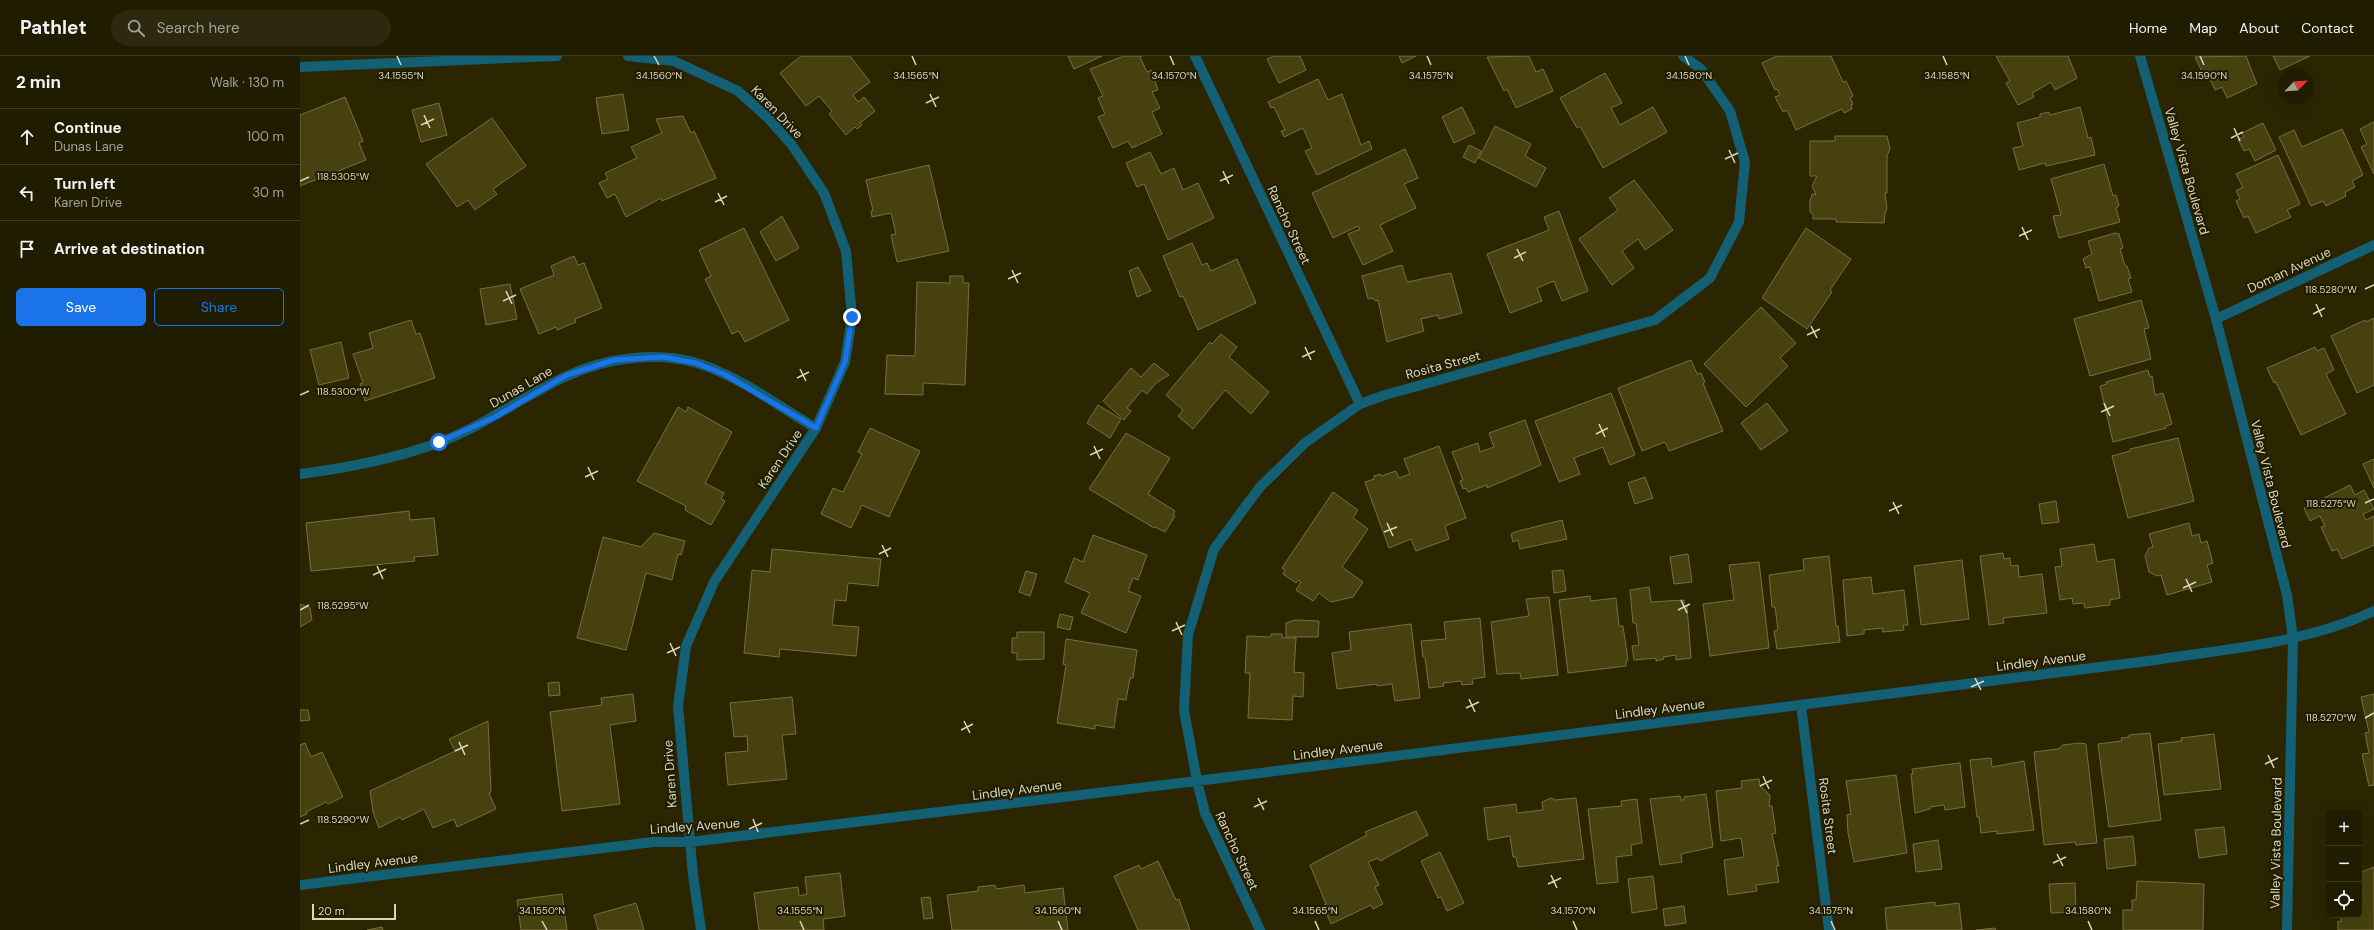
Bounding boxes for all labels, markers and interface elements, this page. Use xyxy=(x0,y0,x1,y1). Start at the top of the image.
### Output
search box xyxy=(111,10,391,46)
text: Pathlet xyxy=(20,15,87,40)
icon: search xyxy=(125,17,147,39)
text: Search here xyxy=(157,18,239,38)
text: Home xyxy=(2129,19,2167,37)
text: Map xyxy=(2189,19,2217,37)
text: About xyxy=(2239,19,2279,37)
text: Contact xyxy=(2301,19,2354,37)
north arrow xyxy=(2278,68,2314,104)
text: 34.1555°N xyxy=(378,69,424,82)
text: 34.1560°N xyxy=(636,69,682,82)
text: 34.1565°N xyxy=(893,69,939,82)
text: 34.1570°N xyxy=(1151,69,1197,82)
text: 34.1575°N xyxy=(1409,69,1453,82)
text: 34.1580°N xyxy=(1666,69,1712,82)
text: 34.1585°N xyxy=(1924,69,1970,82)
text: 34.1590°N xyxy=(2181,69,2227,82)
text: 2 min xyxy=(16,71,61,93)
text: Walk · 130 m xyxy=(210,74,284,91)
street label: Karen Drive xyxy=(747,82,807,142)
street label: Valley Vista Boulevard xyxy=(2161,105,2213,237)
text: Continue xyxy=(54,118,122,138)
icon: ahead xyxy=(16,126,38,148)
text: 100 m xyxy=(247,128,284,145)
text: Dunas Lane xyxy=(54,138,124,155)
text: 118.5305°W xyxy=(317,170,369,183)
text: Turn left xyxy=(54,174,115,194)
icon: left xyxy=(16,182,38,204)
street label: Rancho Street xyxy=(1263,183,1315,267)
text: 30 m xyxy=(252,184,284,201)
text: Karen Drive xyxy=(54,194,122,211)
icon: arrive xyxy=(16,238,38,260)
text: Arrive at destination xyxy=(54,239,205,259)
street label: Doman Avenue xyxy=(2244,243,2334,297)
text: 118.5280°W xyxy=(2305,283,2357,296)
button: Save xyxy=(16,288,146,326)
button: Share xyxy=(154,288,284,326)
route end xyxy=(843,308,861,326)
street label: Rosita Street xyxy=(1404,347,1482,383)
street label: Dunas Lane xyxy=(487,362,555,412)
text: 118.5300°W xyxy=(316,385,370,398)
street label: Valley Vista Boulevard xyxy=(2247,418,2295,550)
street label: Karen Drive xyxy=(754,426,806,492)
route start xyxy=(430,433,448,451)
text: 118.5275°W xyxy=(2306,497,2356,510)
text: 118.5295°W xyxy=(317,599,369,612)
street label: Lindley Avenue xyxy=(1995,647,2087,675)
street label: Lindley Avenue xyxy=(1614,695,1706,723)
text: 118.5270°W xyxy=(2306,711,2357,724)
street label: Lindley Avenue xyxy=(1292,736,1384,764)
street label: Karen Drive xyxy=(659,739,681,809)
street label: Lindley Avenue xyxy=(971,776,1063,804)
street label: Rosita Street xyxy=(1815,777,1841,855)
street label: Valley Vista Boulevard xyxy=(2266,777,2286,909)
street label: Rancho Street xyxy=(1211,809,1263,893)
map controls xyxy=(2326,810,2362,918)
button: + xyxy=(2326,810,2362,846)
text: 118.5290°W xyxy=(317,813,369,826)
street label: Lindley Avenue xyxy=(649,814,741,838)
button: − xyxy=(2326,846,2362,882)
street label: Lindley Avenue xyxy=(327,849,419,877)
button: locate xyxy=(2326,882,2362,918)
scale bar xyxy=(312,902,396,921)
text: 20 m xyxy=(318,904,344,918)
text: 34.1550°N xyxy=(519,904,565,917)
text: 34.1555°N xyxy=(777,904,823,917)
text: 34.1560°N xyxy=(1035,904,1081,917)
text: 34.1565°N xyxy=(1292,904,1338,917)
text: 34.1570°N xyxy=(1550,904,1596,917)
text: 34.1575°N xyxy=(1809,904,1853,917)
text: 34.1580°N xyxy=(2065,904,2111,917)

